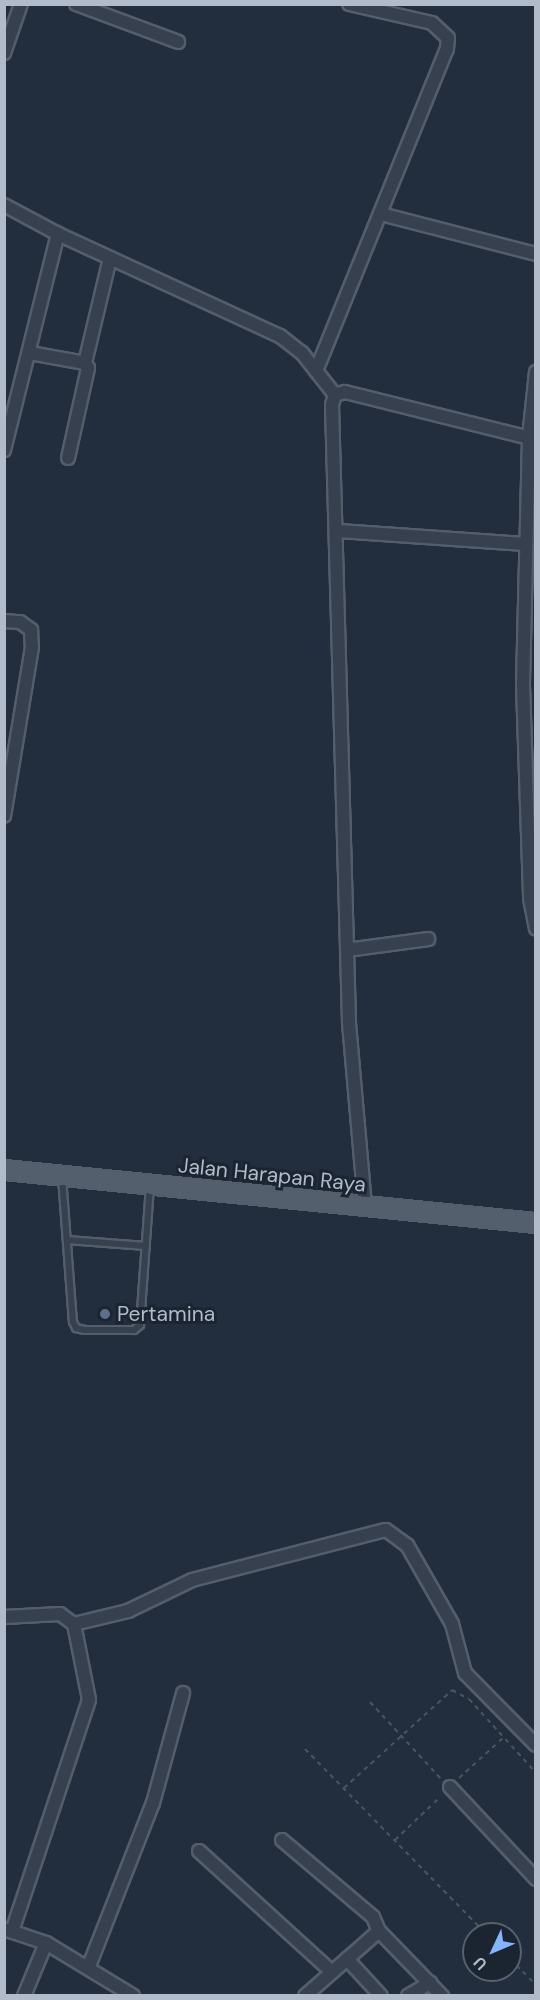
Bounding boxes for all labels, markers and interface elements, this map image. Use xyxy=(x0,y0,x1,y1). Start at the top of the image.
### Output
street label: Jalan Harapan Raya xyxy=(177,1153,367,1197)
place label: Pertamina xyxy=(117,1301,215,1327)
marker: Pertamina xyxy=(98,1307,112,1321)
north arrow xyxy=(462,1922,522,1982)
text: U xyxy=(469,1952,491,1975)

